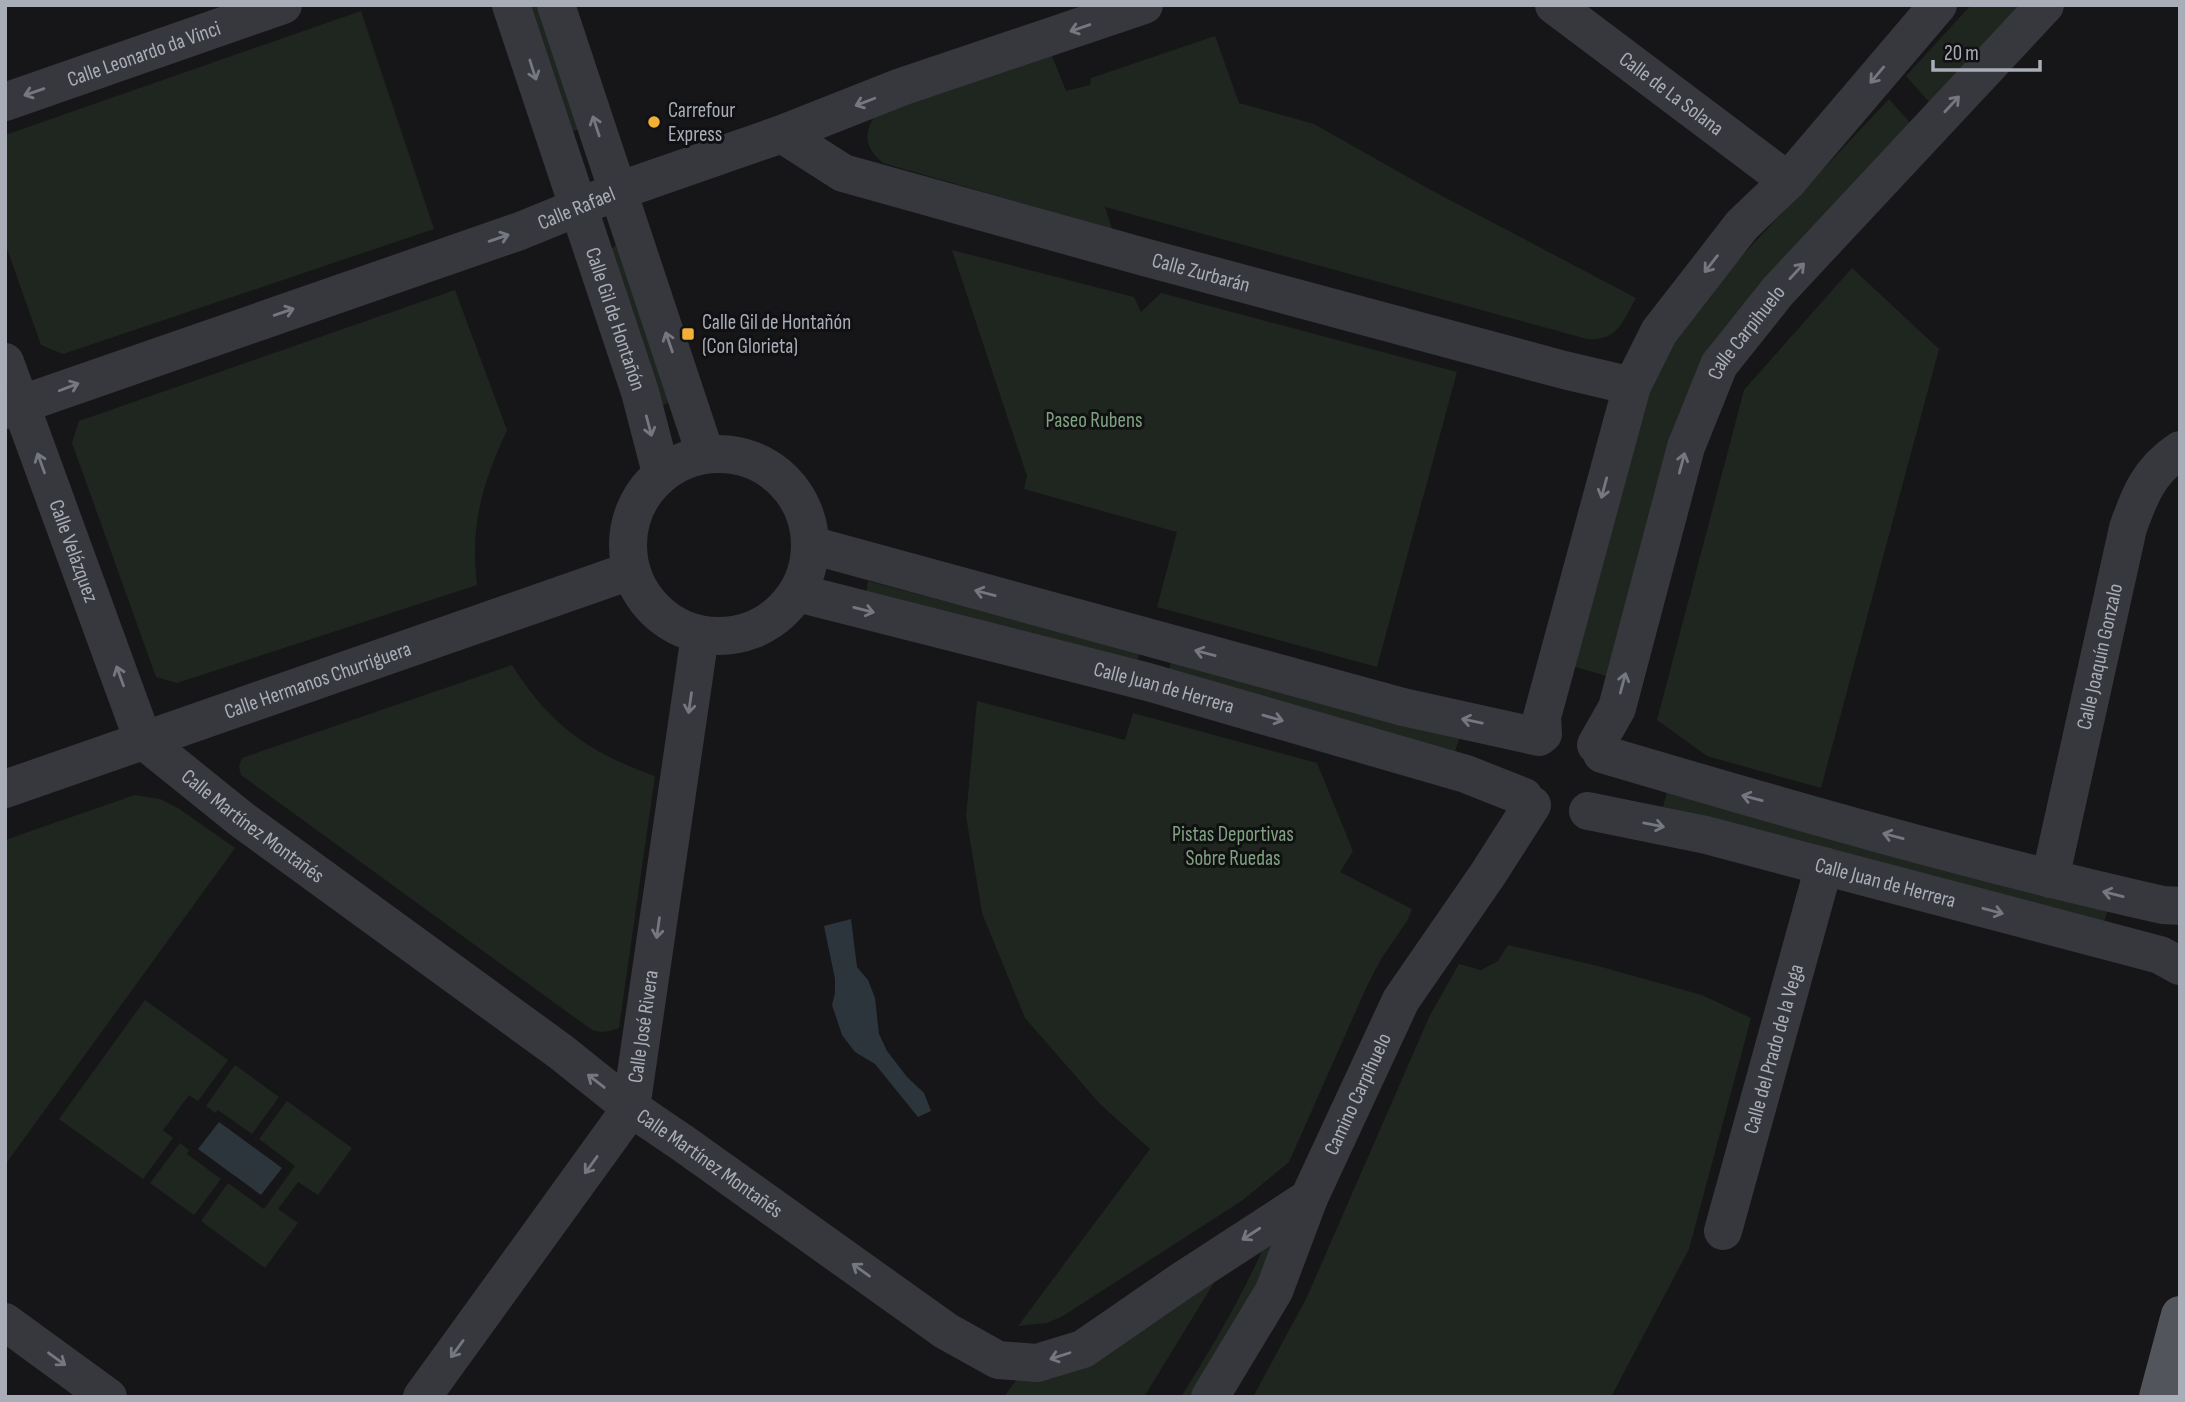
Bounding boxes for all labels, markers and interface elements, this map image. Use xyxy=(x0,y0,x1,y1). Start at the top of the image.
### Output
street label: Calle Leonardo da Vinci xyxy=(64,15,224,92)
one-way arrow xyxy=(1069,23,1091,35)
scale bar xyxy=(1933,28,2040,72)
text: 20 m xyxy=(1944,41,1979,66)
street label: Calle de La Solana xyxy=(1614,46,1729,141)
one-way arrow xyxy=(527,59,540,81)
one-way arrow xyxy=(1869,66,1885,84)
one-way arrow xyxy=(23,87,45,99)
one-way arrow xyxy=(854,96,876,109)
one-way arrow xyxy=(1944,96,1961,113)
place label: Carrefour Express xyxy=(668,98,735,147)
marker: Carrefour Express xyxy=(646,114,662,130)
one-way arrow xyxy=(589,116,601,138)
street label: Calle Rafael xyxy=(534,181,619,235)
one-way arrow xyxy=(488,231,510,243)
street label: Calle Gil de Hontañón xyxy=(580,244,651,394)
street label: Calle Zurbarán xyxy=(1149,247,1253,297)
one-way arrow xyxy=(1704,255,1719,273)
one-way arrow xyxy=(1789,262,1805,280)
street label: Calle Carpihuelo xyxy=(1702,280,1790,383)
one-way arrow xyxy=(273,305,295,317)
place label: Calle Gil de Hontañón (Con Glorieta) xyxy=(702,310,851,359)
marker: Calle Gil de Hontañón (Con Glorieta) xyxy=(680,326,696,342)
one-way arrow xyxy=(662,332,674,354)
one-way arrow xyxy=(58,380,80,392)
park label: Paseo Rubens xyxy=(1046,408,1142,433)
one-way arrow xyxy=(643,414,656,437)
one-way arrow xyxy=(34,452,46,474)
one-way arrow xyxy=(1676,452,1689,475)
one-way arrow xyxy=(1597,477,1610,499)
street label: Calle Velázquez xyxy=(44,496,104,606)
street label: Calle Joaquín Gonzalo xyxy=(2071,581,2128,732)
one-way arrow xyxy=(974,586,997,599)
one-way arrow xyxy=(852,604,874,617)
street label: Calle Hermanos Churriguera xyxy=(221,636,414,724)
one-way arrow xyxy=(1194,645,1216,658)
street label: Calle Juan de Herrera xyxy=(1091,656,1237,719)
one-way arrow xyxy=(113,665,125,687)
one-way arrow xyxy=(1617,672,1630,695)
one-way arrow xyxy=(683,691,696,713)
one-way arrow xyxy=(1262,713,1284,726)
one-way arrow xyxy=(1461,714,1484,728)
street label: Calle Martínez Montañés xyxy=(177,764,329,888)
one-way arrow xyxy=(1741,790,1763,803)
one-way arrow xyxy=(1642,818,1665,832)
park label: Pistas Deportivas Sobre Ruedas xyxy=(1172,822,1294,871)
one-way arrow xyxy=(1882,829,1905,842)
street label: Calle Juan de Herrera xyxy=(1812,852,1959,913)
one-way arrow xyxy=(2102,887,2125,900)
one-way arrow xyxy=(1982,905,2004,918)
one-way arrow xyxy=(651,916,664,939)
street label: Calle del Prado de la Vega xyxy=(1738,961,1809,1136)
street label: Calle José Rivera xyxy=(622,968,663,1085)
street label: Camino Carpihuelo xyxy=(1318,1029,1396,1159)
one-way arrow xyxy=(588,1073,606,1088)
street label: Calle Martínez Montañés xyxy=(632,1103,788,1223)
one-way arrow xyxy=(584,1155,599,1174)
one-way arrow xyxy=(1242,1228,1262,1242)
one-way arrow xyxy=(852,1263,871,1277)
one-way arrow xyxy=(450,1339,464,1358)
one-way arrow xyxy=(1049,1350,1071,1363)
one-way arrow xyxy=(47,1352,66,1367)

